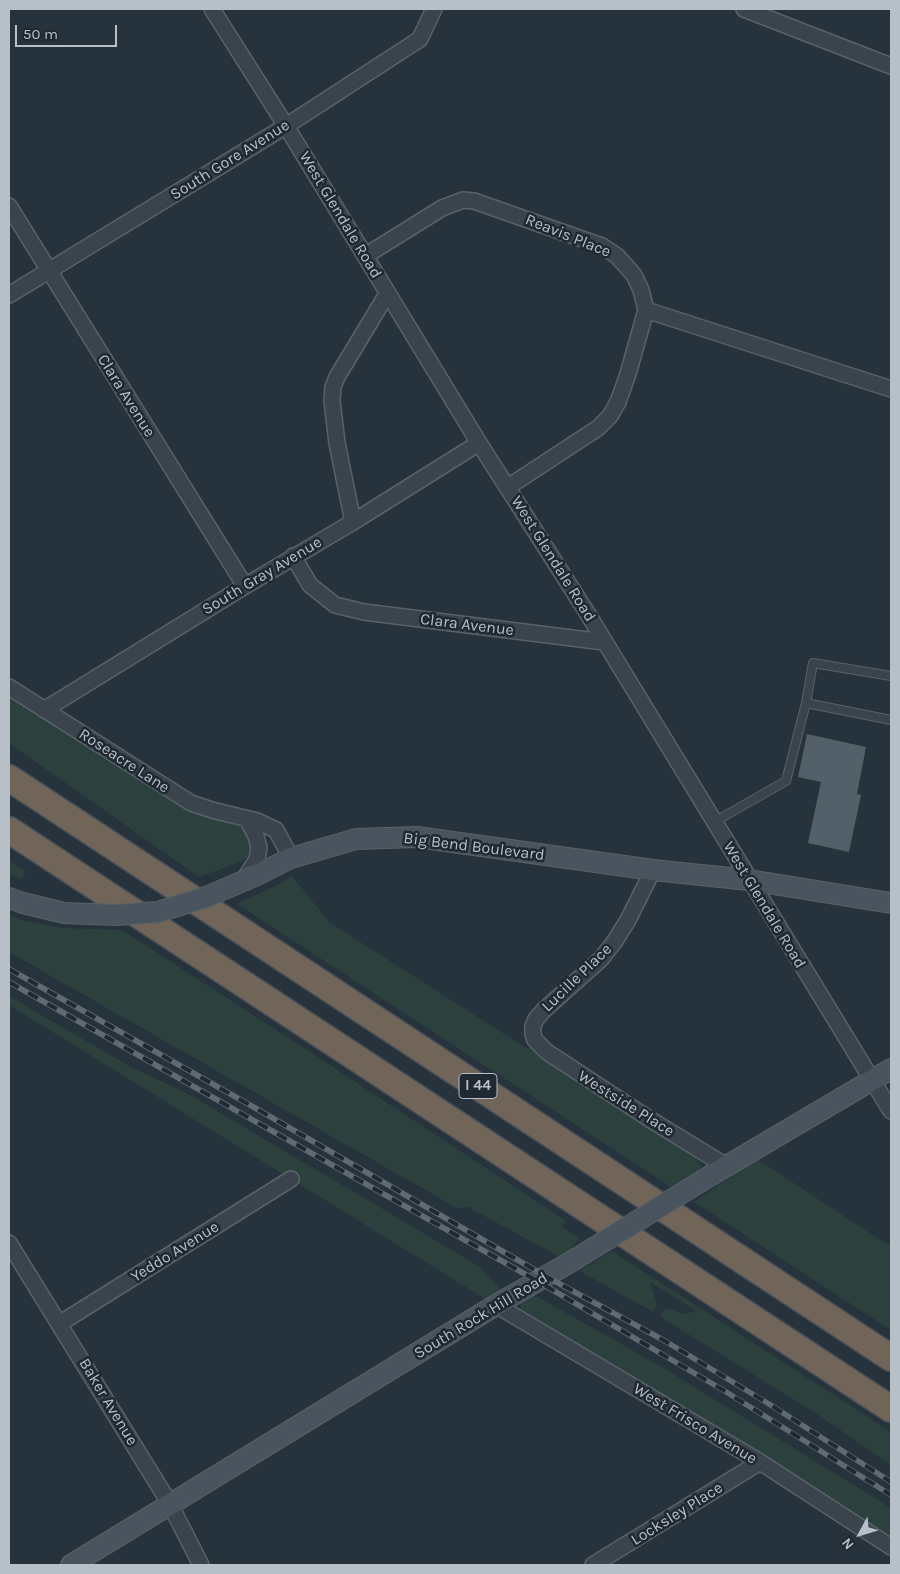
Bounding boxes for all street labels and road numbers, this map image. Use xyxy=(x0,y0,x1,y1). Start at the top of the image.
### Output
street label: South Gore Avenue xyxy=(167,116,293,204)
street label: West Glendale Road xyxy=(295,148,385,282)
street label: Reavis Place xyxy=(522,210,614,262)
street label: Clara Avenue xyxy=(93,351,159,441)
street label: West Glendale Road xyxy=(507,493,599,625)
street label: South Gray Avenue xyxy=(199,533,325,619)
street label: Clara Avenue xyxy=(419,610,515,640)
street label: Roseacre Lane xyxy=(75,725,173,797)
street label: Big Bend Boulevard xyxy=(402,829,546,865)
street label: West Glendale Road xyxy=(719,838,809,972)
street label: Lucille Place xyxy=(538,940,616,1016)
street label: Westside Place xyxy=(574,1067,678,1141)
road number: I 44 xyxy=(459,1074,497,1098)
street label: Yeddo Avenue xyxy=(127,1217,223,1287)
street label: South Rock Hill Road xyxy=(411,1269,551,1363)
street label: Baker Avenue xyxy=(74,1355,142,1449)
street label: West Frisco Avenue xyxy=(630,1379,760,1469)
street label: Locksley Place xyxy=(628,1478,726,1550)

